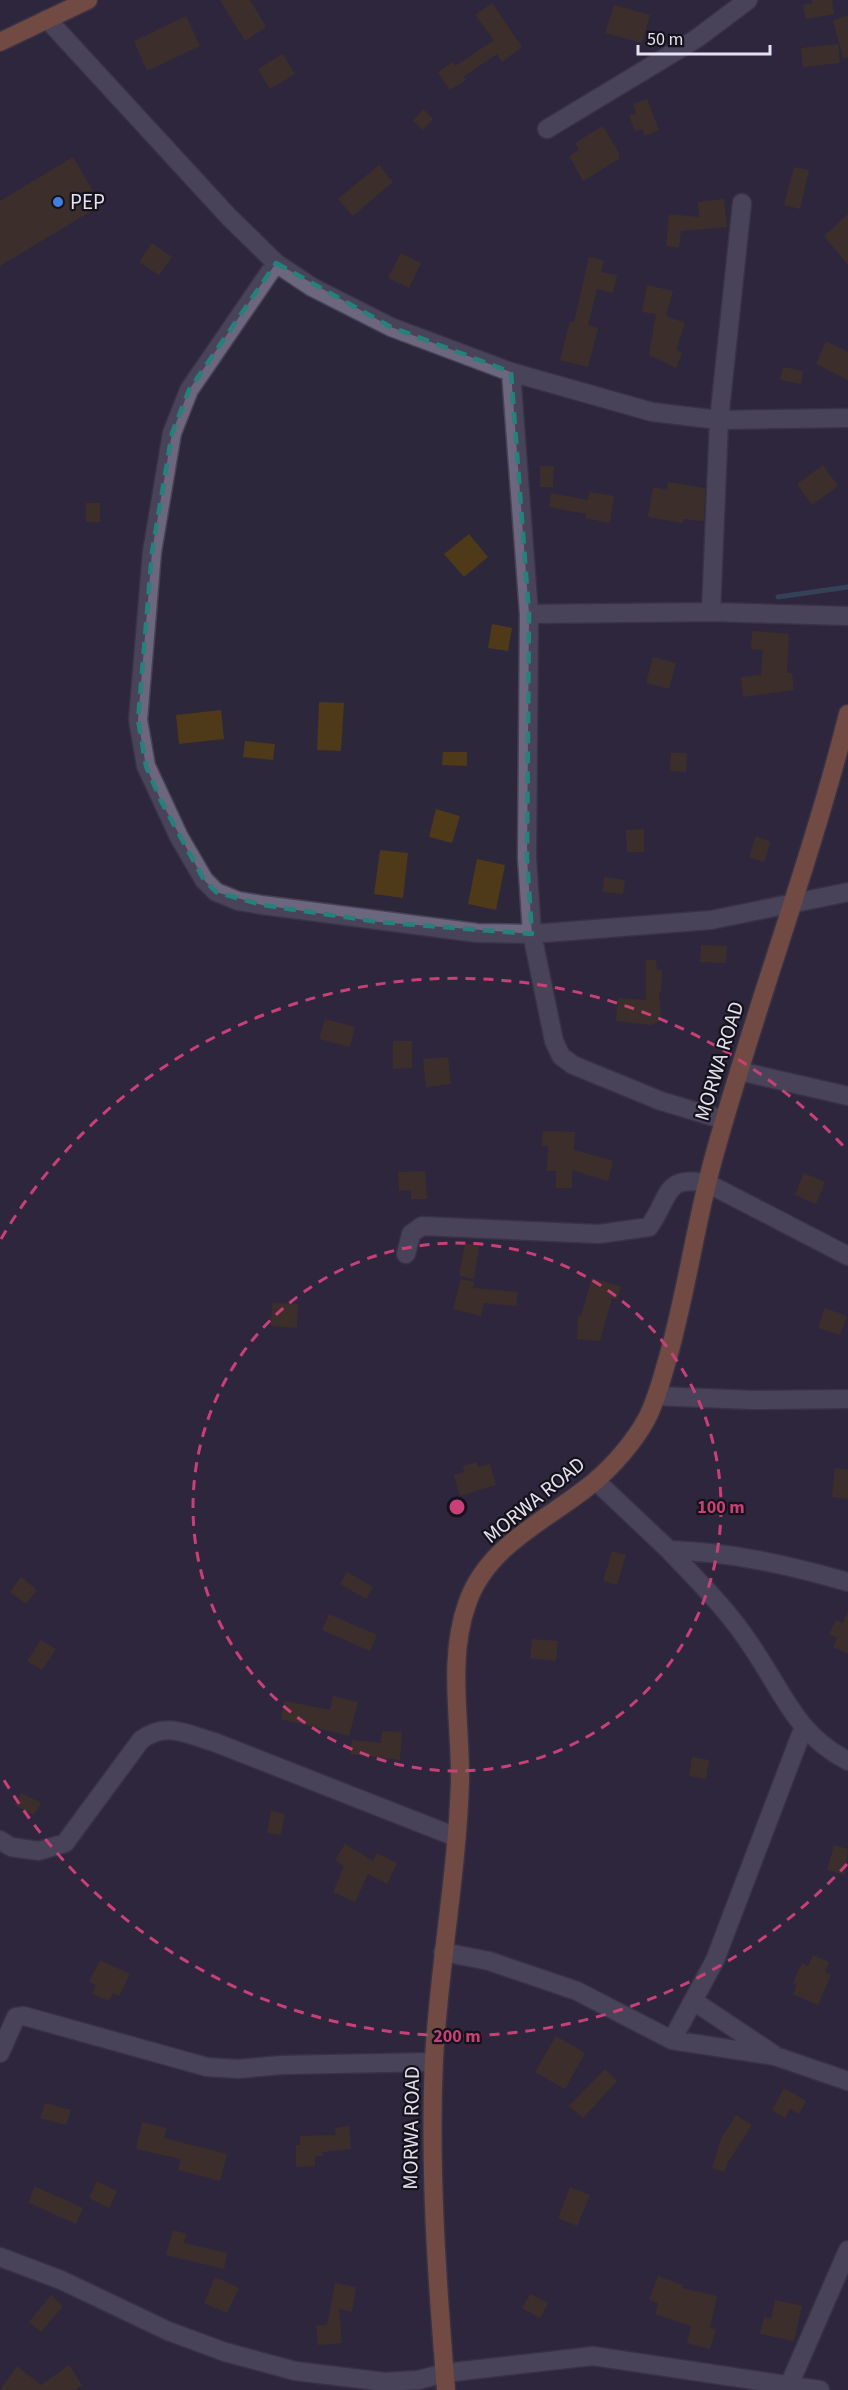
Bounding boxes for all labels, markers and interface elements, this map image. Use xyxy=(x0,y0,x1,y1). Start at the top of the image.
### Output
scale bar xyxy=(638,18,770,56)
text: 50 m xyxy=(647,27,683,52)
place label: PEP xyxy=(70,187,105,217)
marker: PEP xyxy=(51,195,65,209)
street label: MORWA ROAD xyxy=(687,998,751,1124)
street label: MORWA ROAD xyxy=(477,1450,591,1550)
text: 100 m xyxy=(697,1495,745,1520)
centre of rings xyxy=(447,1497,467,1517)
text: 200 m xyxy=(433,2024,481,2049)
street label: MORWA ROAD xyxy=(395,2066,427,2190)

